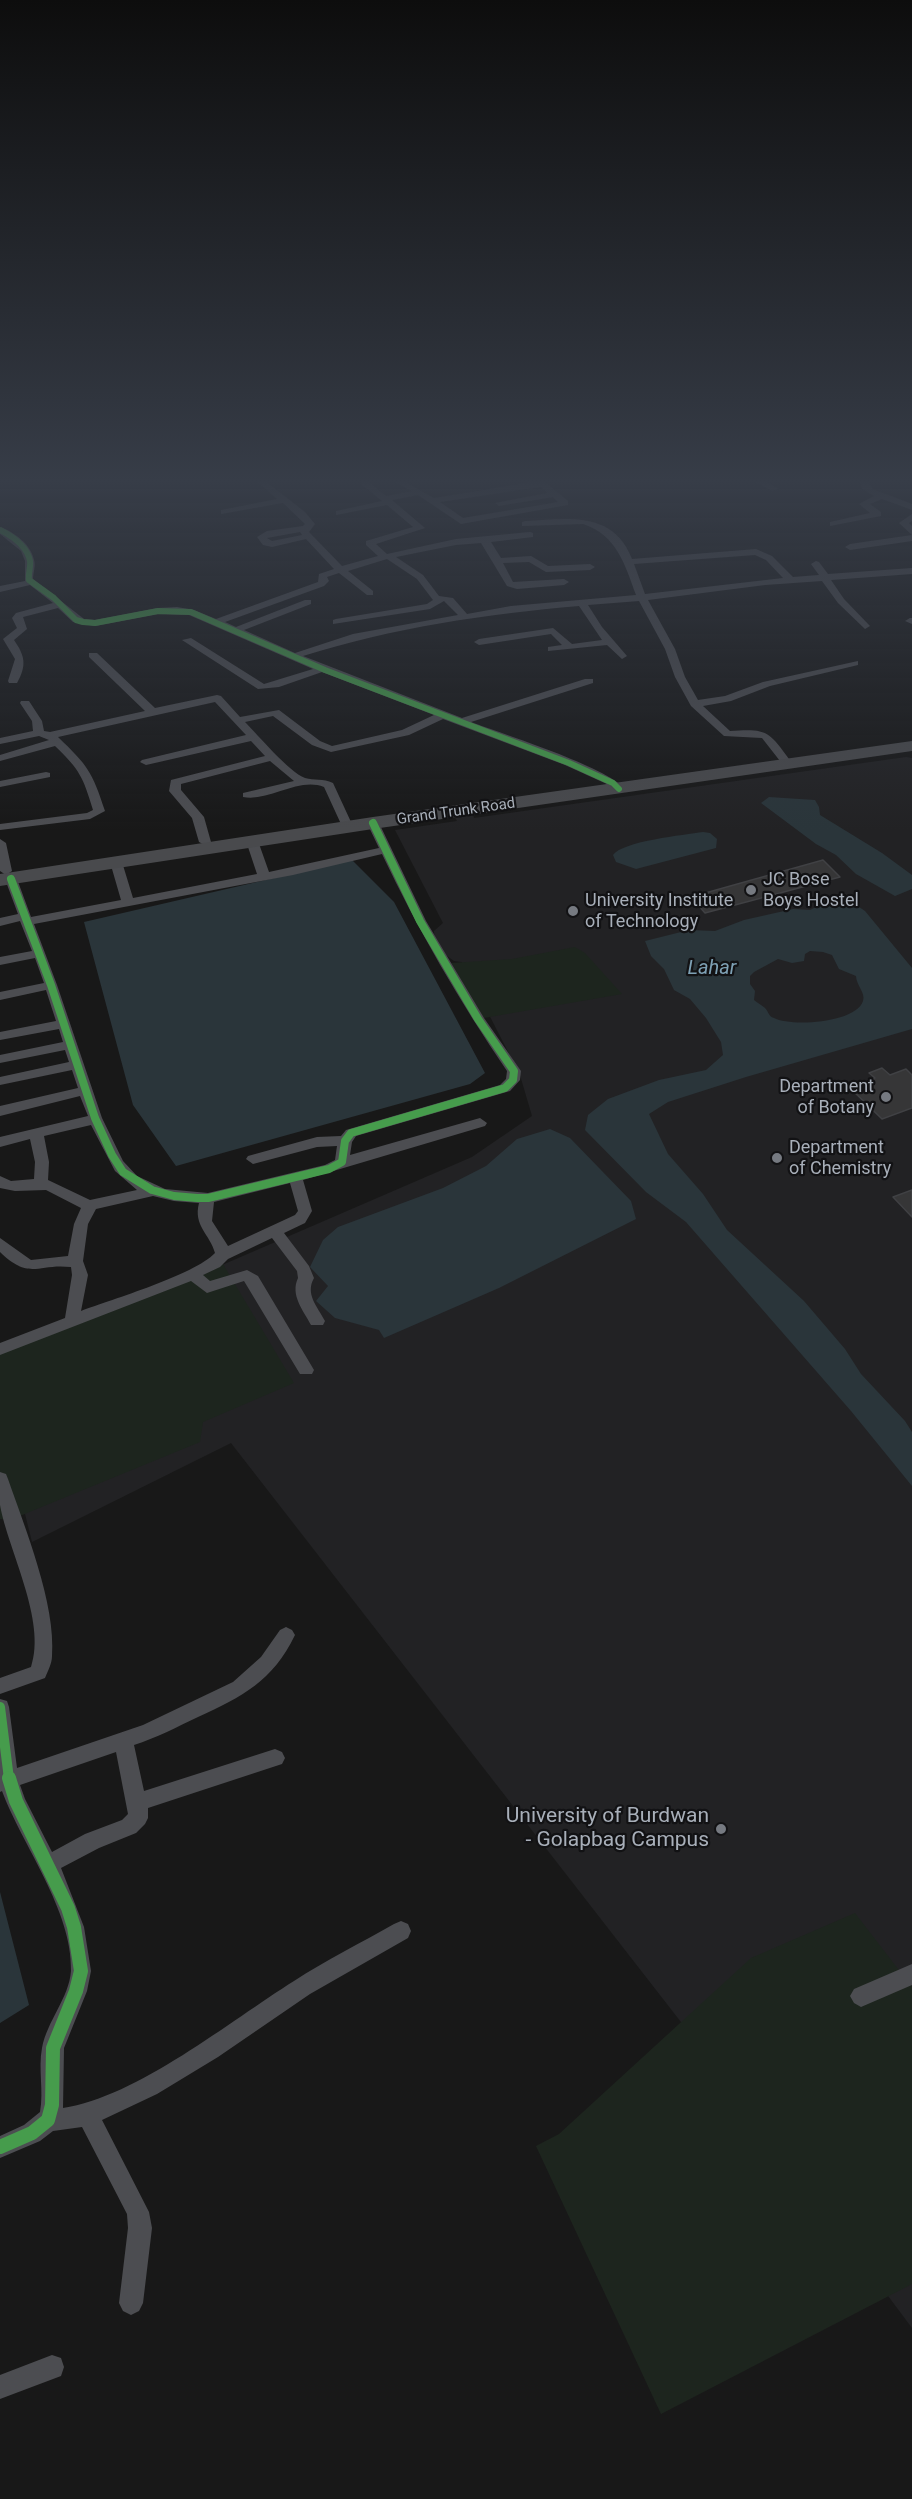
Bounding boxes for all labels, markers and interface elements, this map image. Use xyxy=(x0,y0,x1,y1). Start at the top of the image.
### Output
street label: Grand Trunk Road xyxy=(396,795,516,829)
place label: JC Bose Boys Hostel xyxy=(763,869,859,912)
marker: JC Bose Boys Hostel xyxy=(744,883,758,897)
place label: University Institute of Technology xyxy=(585,890,733,932)
marker: University Institute of Technology xyxy=(566,904,580,918)
water label: Lahar xyxy=(688,957,736,981)
place label: Department of Botany xyxy=(779,1076,874,1118)
marker: Department of Botany xyxy=(879,1090,893,1104)
place label: Department of Chemistry xyxy=(789,1137,891,1180)
marker: Department of Chemistry xyxy=(770,1151,784,1165)
place label: University of Burdwan - Golapbag Campus xyxy=(506,1804,709,1854)
marker: University of Burdwan - Golapbag Campus xyxy=(714,1822,728,1836)

